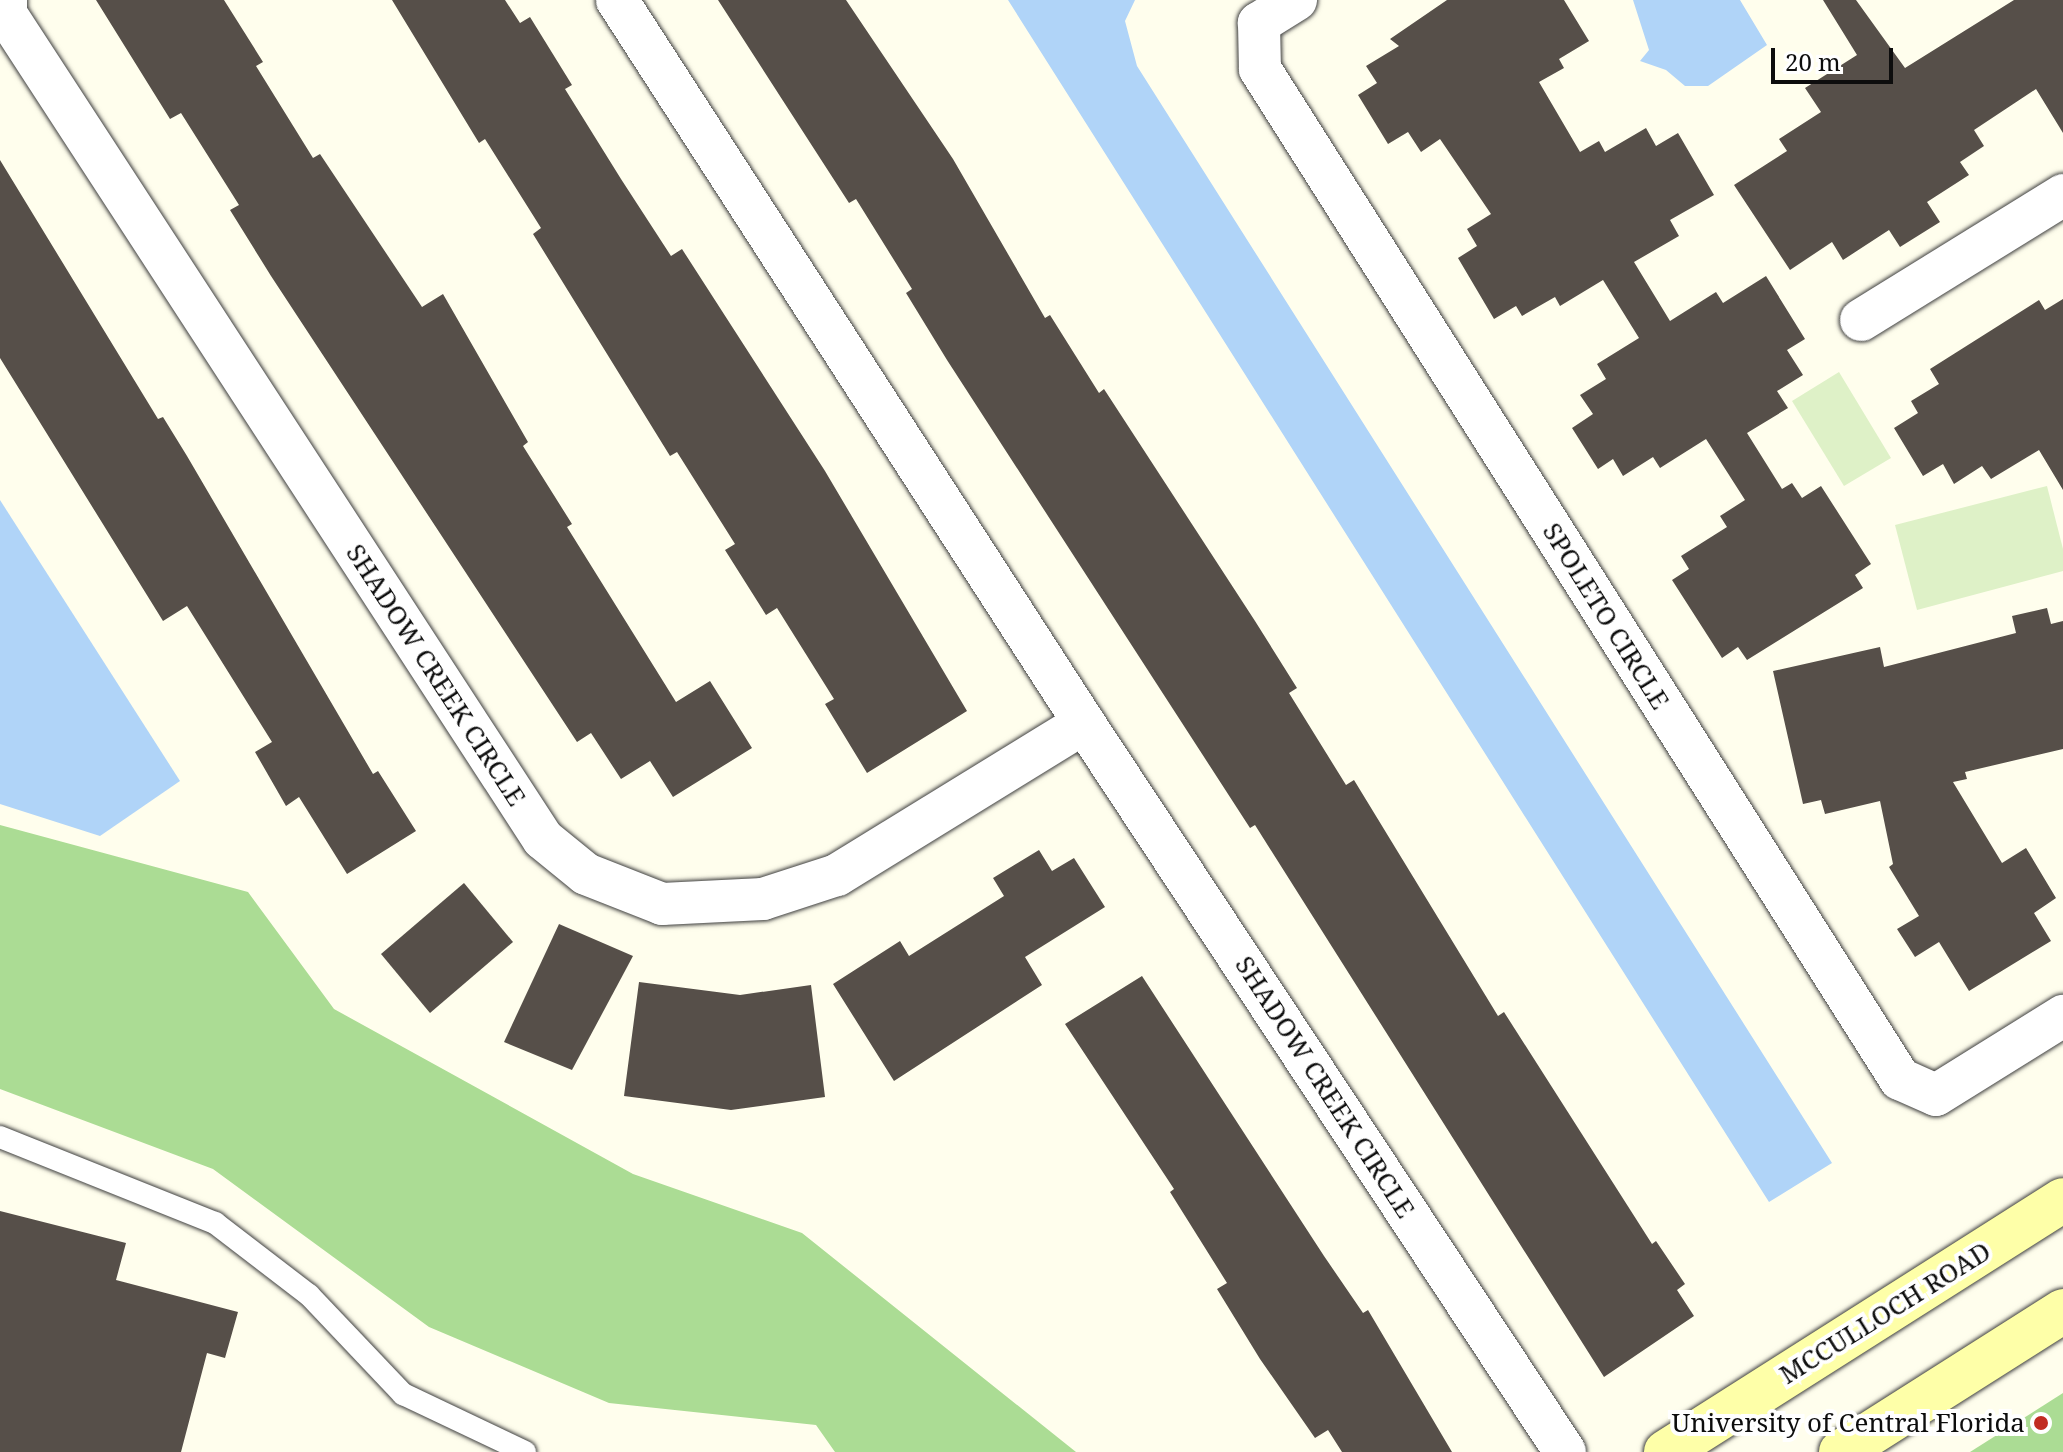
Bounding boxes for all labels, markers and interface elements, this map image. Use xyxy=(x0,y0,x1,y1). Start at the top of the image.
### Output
scale bar xyxy=(1775,32,1897,82)
text: 20 m xyxy=(1785,45,1841,78)
street label: SPOLETO CIRCLE xyxy=(1536,517,1676,715)
street label: SHADOW CREEK CIRCLE xyxy=(340,538,532,812)
street label: SHADOW CREEK CIRCLE xyxy=(1229,950,1421,1224)
street label: MCCULLOCH ROAD xyxy=(1774,1236,1996,1390)
place label: University of Central Florida xyxy=(1672,1407,2025,1439)
marker: University of Central Florida xyxy=(2032,1414,2050,1432)

